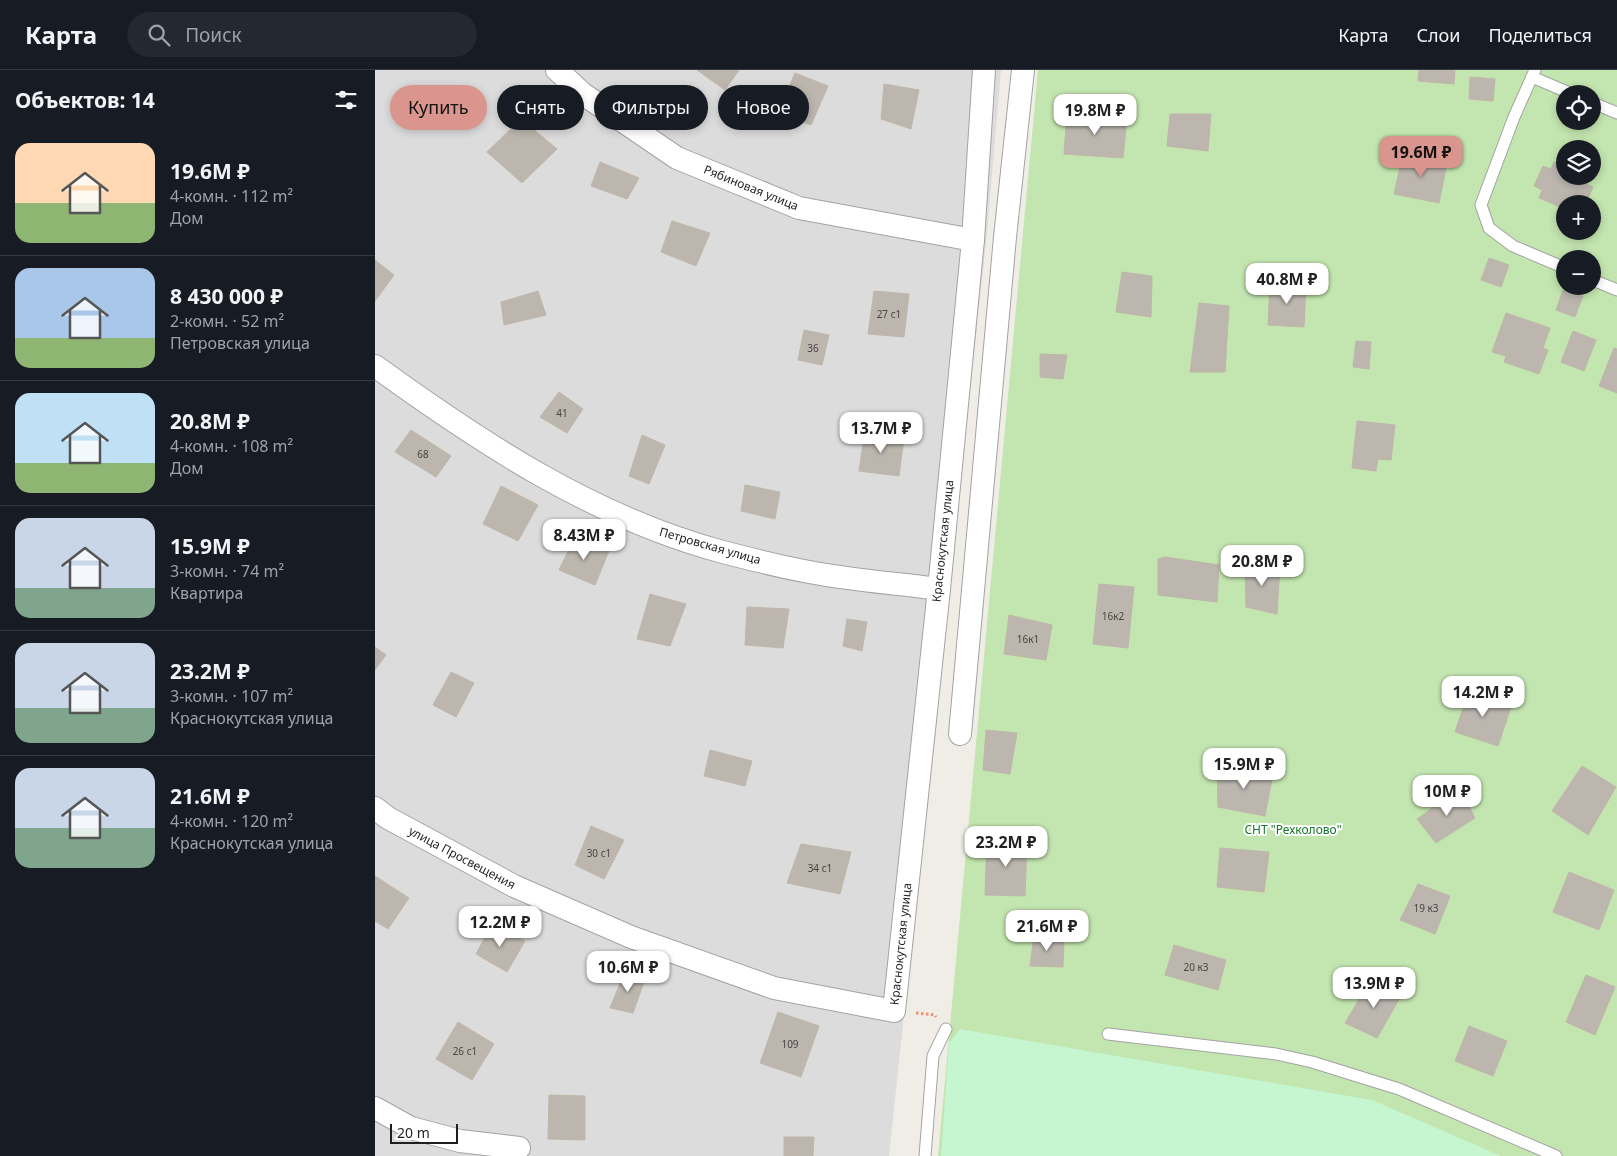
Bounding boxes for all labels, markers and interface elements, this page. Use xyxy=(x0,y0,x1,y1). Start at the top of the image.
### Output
search box xyxy=(127,12,477,57)
text: Карта xyxy=(25,18,97,51)
icon: search xyxy=(145,21,173,49)
text: Поиск xyxy=(185,22,242,48)
text: Карта xyxy=(1338,23,1388,47)
text: Слои xyxy=(1416,23,1460,47)
text: Поделиться xyxy=(1488,23,1592,47)
chip: Купить xyxy=(390,85,487,130)
chip: Снять xyxy=(497,85,584,130)
chip: Фильтры xyxy=(594,85,708,130)
chip: Новое xyxy=(718,85,809,130)
map controls xyxy=(1556,85,1601,295)
button: locate xyxy=(1556,85,1601,130)
text: Объектов: 14 xyxy=(15,86,155,114)
icon: filters xyxy=(332,86,360,114)
pin: 19.8M ₽ xyxy=(1049,93,1141,136)
text: 19.8M ₽ xyxy=(1065,99,1125,121)
pin: 19.6M ₽ xyxy=(1375,136,1467,178)
button: layers xyxy=(1556,140,1601,185)
text: 19.6M ₽ xyxy=(1391,141,1451,163)
text: 19.6M ₽ xyxy=(170,157,250,185)
street label: Рябиновая улица xyxy=(701,161,801,214)
icon: home xyxy=(55,163,115,223)
text: 4-комн. · 112 m² xyxy=(170,185,293,207)
button: + xyxy=(1556,195,1601,240)
text: Дом xyxy=(170,207,203,229)
button: − xyxy=(1556,250,1601,295)
pin: 40.8M ₽ xyxy=(1241,262,1333,305)
text: 40.8M ₽ xyxy=(1257,268,1317,290)
text: 8 430 000 ₽ xyxy=(170,282,283,310)
icon: home xyxy=(55,288,115,348)
house number: 27 с1 xyxy=(877,307,901,321)
text: 2-комн. · 52 m² xyxy=(170,310,284,332)
text: Петровская улица xyxy=(170,332,310,354)
house number: 36 xyxy=(807,341,819,355)
house number: 41 xyxy=(556,406,568,420)
text: 20.8M ₽ xyxy=(170,407,250,435)
pin: 13.7M ₽ xyxy=(835,412,927,454)
icon: home xyxy=(55,413,115,473)
text: 13.7M ₽ xyxy=(851,417,911,439)
text: 4-комн. · 108 m² xyxy=(170,435,293,457)
house number: 68 xyxy=(417,447,429,461)
text: Дом xyxy=(170,457,203,479)
street label: Краснокутская улица xyxy=(928,479,957,603)
pin: 8.43M ₽ xyxy=(538,518,630,561)
street label: Петровская улица xyxy=(657,523,763,568)
text: 8.43M ₽ xyxy=(554,524,614,546)
text: 15.9M ₽ xyxy=(170,532,250,560)
icon: home xyxy=(55,538,115,598)
pin: 20.8M ₽ xyxy=(1216,544,1308,587)
text: 20.8M ₽ xyxy=(1232,550,1292,572)
text: 3-комн. · 74 m² xyxy=(170,560,284,582)
text: Квартира xyxy=(170,582,244,604)
house number: 16к2 xyxy=(1102,609,1125,623)
house number: 16к1 xyxy=(1017,632,1039,646)
text: 23.2M ₽ xyxy=(170,657,250,685)
icon: home xyxy=(55,663,115,723)
pin: 14.2M ₽ xyxy=(1437,676,1529,718)
text: 14.2M ₽ xyxy=(1453,681,1513,703)
text: 3-комн. · 107 m² xyxy=(170,685,293,707)
text: Краснокутская улица xyxy=(170,707,333,729)
pin: 15.9M ₽ xyxy=(1198,748,1290,790)
text: 15.9M ₽ xyxy=(1214,753,1274,775)
pin: 10M ₽ xyxy=(1412,774,1482,817)
text: 10M ₽ xyxy=(1423,780,1471,802)
text: 21.6M ₽ xyxy=(170,782,250,810)
icon: home xyxy=(55,788,115,848)
text: 4-комн. · 120 m² xyxy=(170,810,293,832)
park label: СНТ "Рехколово" xyxy=(1244,821,1342,838)
street label: улица Просвещения xyxy=(406,822,519,893)
pin: 23.2M ₽ xyxy=(960,826,1052,868)
text: 23.2M ₽ xyxy=(976,831,1036,853)
text: Краснокутская улица xyxy=(170,832,333,854)
house number: 30 с1 xyxy=(587,846,611,860)
house number: 34 с1 xyxy=(808,861,832,875)
street label: Краснокутская улица xyxy=(886,882,915,1006)
house number: 19 к3 xyxy=(1413,901,1439,915)
pin: 12.2M ₽ xyxy=(454,906,546,948)
pin: 21.6M ₽ xyxy=(1001,910,1093,952)
text: 12.2M ₽ xyxy=(470,911,530,933)
text: 21.6M ₽ xyxy=(1017,915,1077,937)
pin: 10.6M ₽ xyxy=(582,950,674,993)
text: 10.6M ₽ xyxy=(598,956,658,978)
house number: 20 к3 xyxy=(1183,960,1209,974)
pin: 13.9M ₽ xyxy=(1328,966,1420,1009)
text: 13.9M ₽ xyxy=(1344,972,1404,994)
house number: 109 xyxy=(781,1037,799,1051)
house number: 26 с1 xyxy=(453,1044,477,1058)
scale bar xyxy=(390,1121,457,1144)
text: 20 m xyxy=(397,1123,430,1142)

